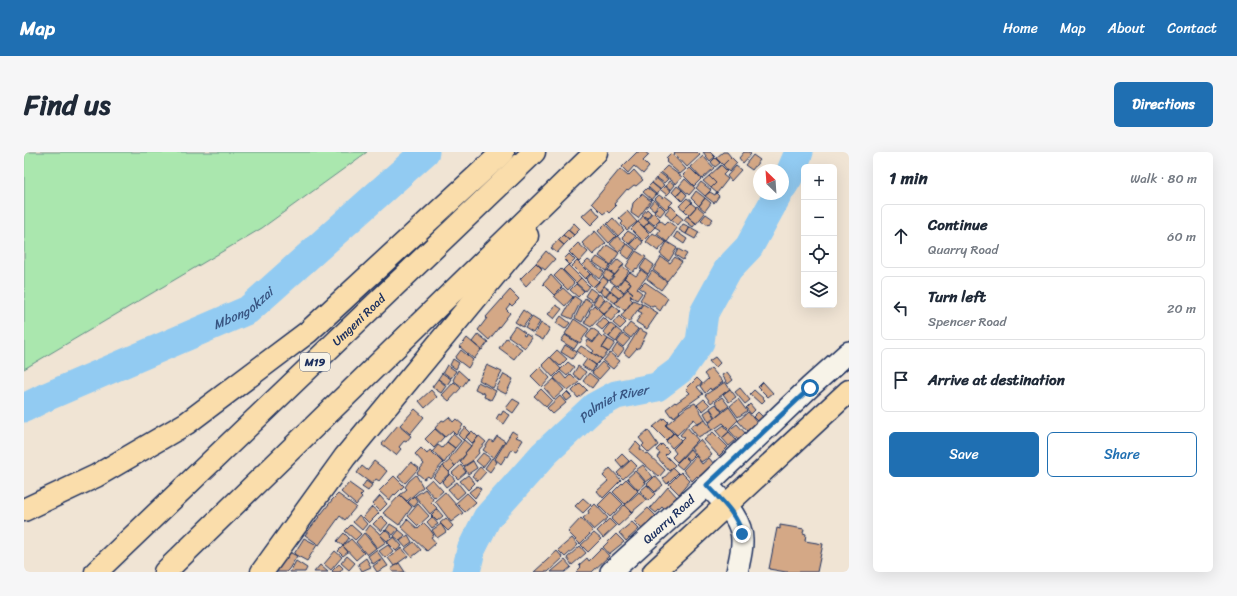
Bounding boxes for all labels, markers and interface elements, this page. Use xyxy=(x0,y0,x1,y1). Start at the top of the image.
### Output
text: Map xyxy=(20,12,55,45)
text: Home xyxy=(1003,16,1038,41)
text: Map xyxy=(1060,16,1086,41)
text: About xyxy=(1108,16,1145,41)
text: Contact xyxy=(1167,16,1217,41)
text: Find us xyxy=(24,80,111,129)
button: Directions xyxy=(1114,82,1213,127)
text: 1 min xyxy=(889,163,928,193)
north arrow xyxy=(753,164,789,200)
map controls xyxy=(801,164,837,308)
button: + xyxy=(801,164,837,200)
text: Walk · 80 m xyxy=(1130,167,1197,190)
button: − xyxy=(801,200,837,236)
text: Continue xyxy=(928,212,988,238)
icon: ahead xyxy=(890,225,912,247)
text: 60 m xyxy=(1167,225,1196,248)
button: locate xyxy=(801,236,837,272)
text: Quarry Road xyxy=(928,238,998,261)
button: layers xyxy=(801,272,837,308)
water label: Mbongokzai xyxy=(209,280,280,336)
text: Turn left xyxy=(928,284,986,310)
street label: Umgeni Road xyxy=(327,287,392,352)
icon: left xyxy=(890,297,912,319)
text: 20 m xyxy=(1167,297,1196,320)
text: Spencer Road xyxy=(928,310,1006,333)
road number: M19 xyxy=(300,353,330,371)
text: Arrive at destination xyxy=(928,367,1065,393)
icon: arrive xyxy=(890,369,912,391)
water label: Palmiet River xyxy=(573,377,653,429)
route start xyxy=(801,379,819,397)
button: Save xyxy=(889,432,1039,477)
button: Share xyxy=(1047,432,1197,477)
street label: Quarry Road xyxy=(637,489,701,550)
route end xyxy=(733,525,751,543)

